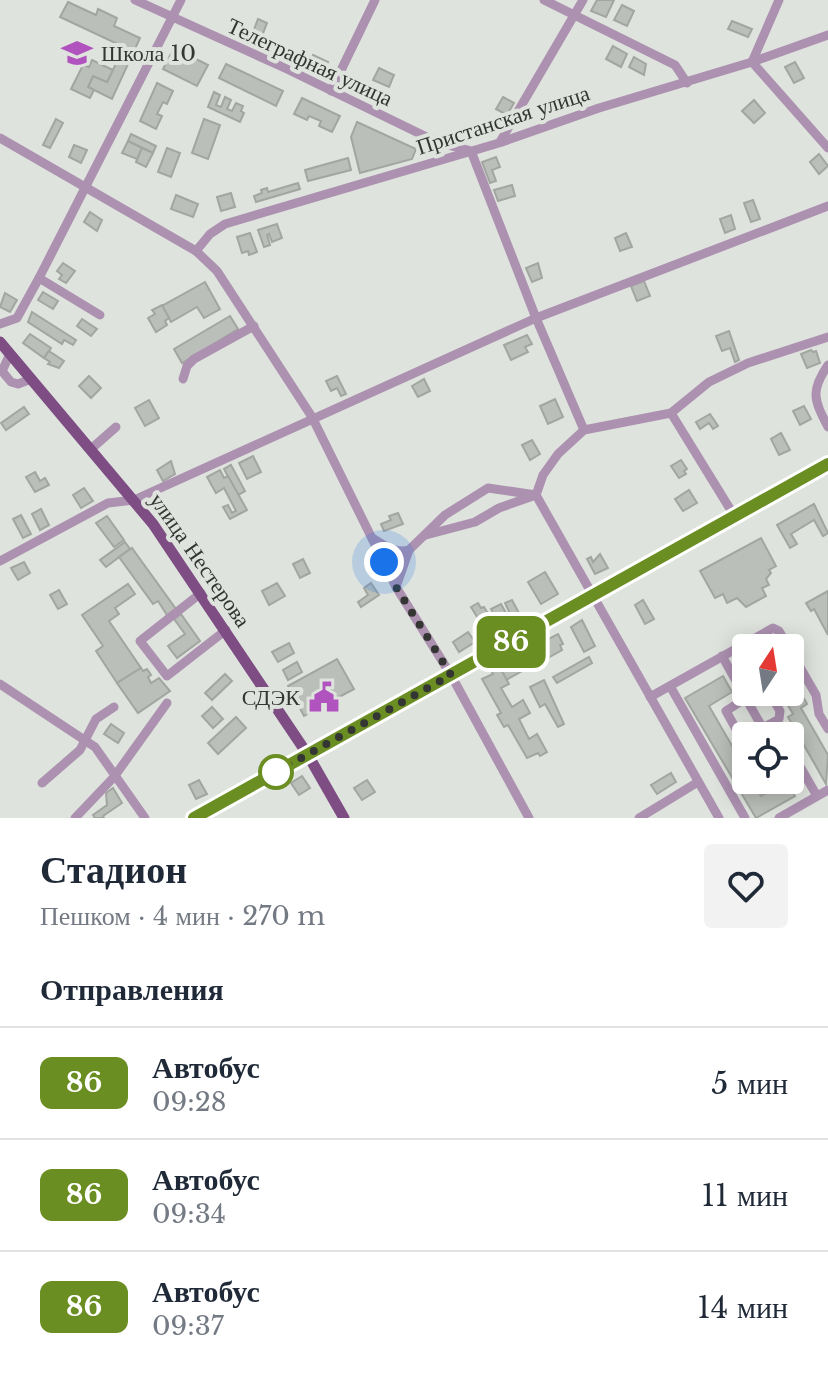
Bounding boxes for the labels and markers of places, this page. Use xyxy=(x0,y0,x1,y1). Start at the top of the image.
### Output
school or university icon: Школа 10 xyxy=(60,36,94,70)
place label: Школа 10 xyxy=(101,40,196,67)
public building icon: СДЭК xyxy=(307,680,341,714)
place label: СДЭК xyxy=(242,684,300,711)
unlabelled marker xyxy=(259,755,293,789)

